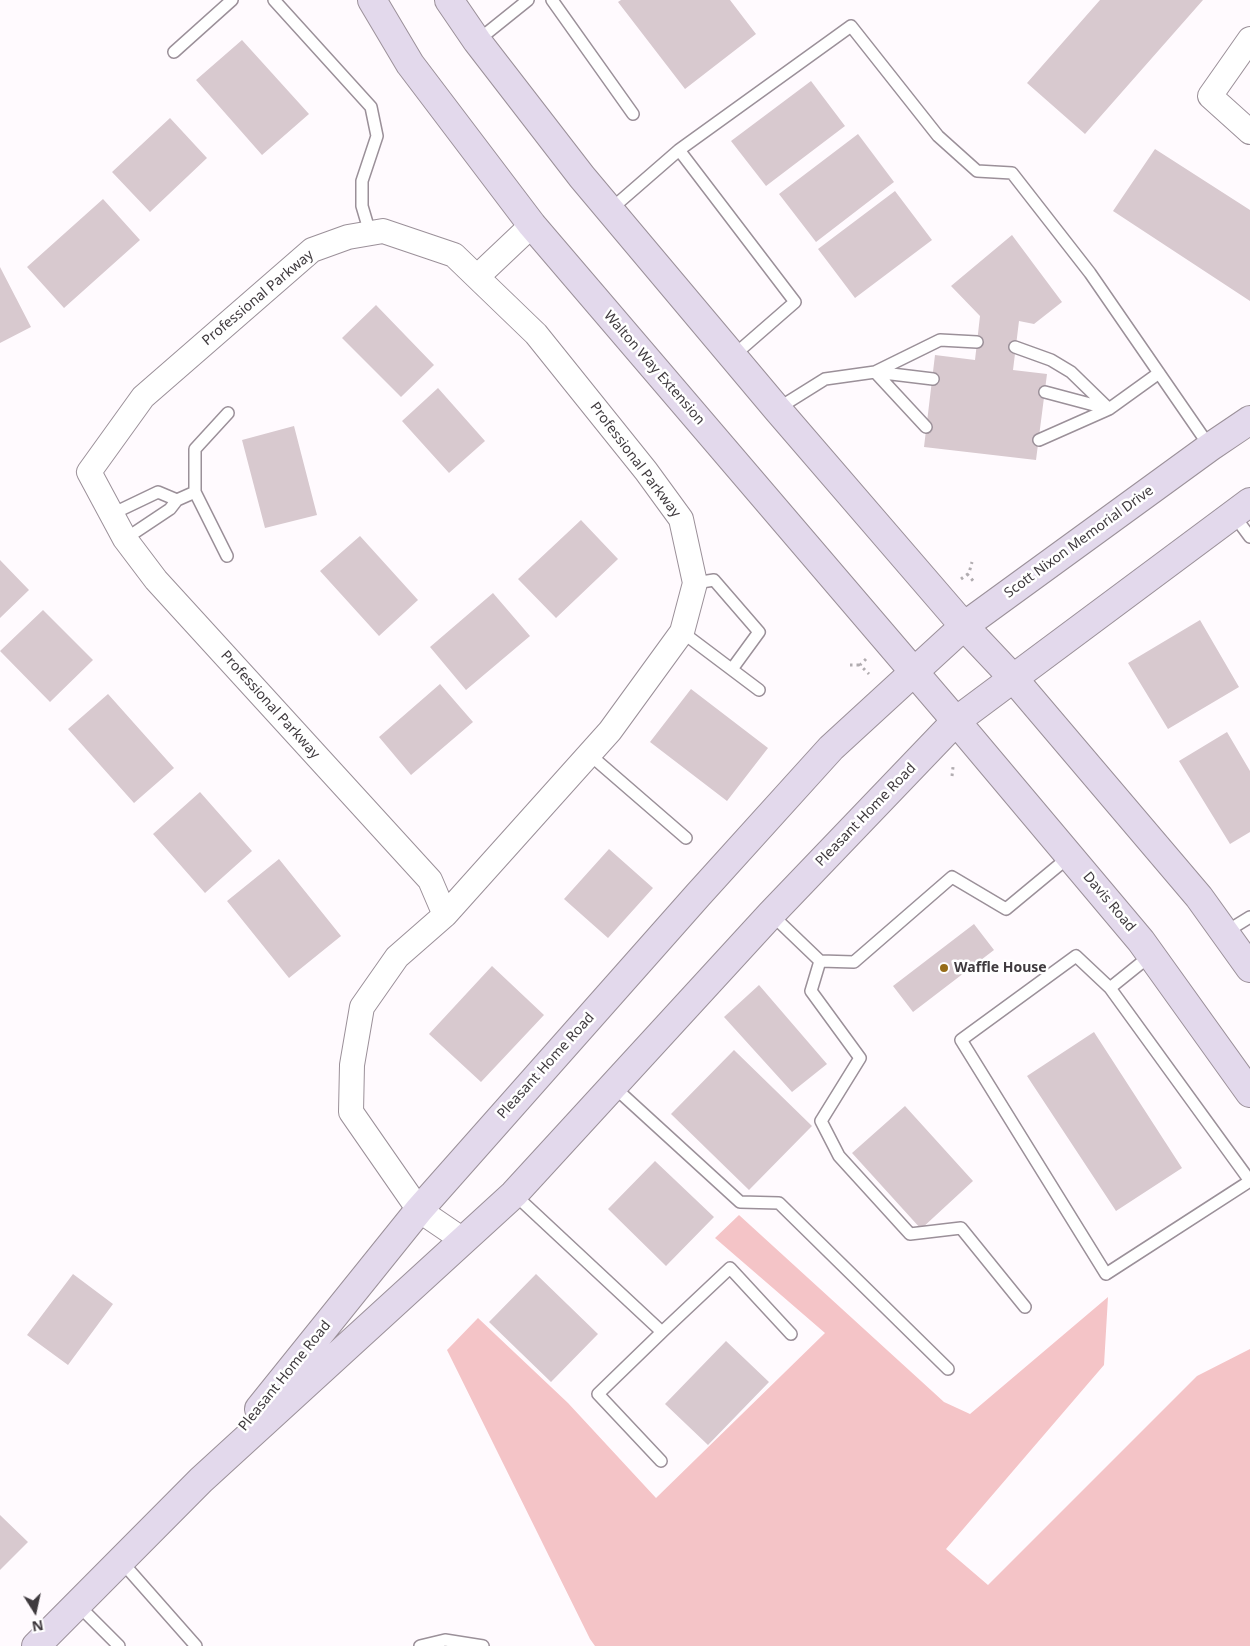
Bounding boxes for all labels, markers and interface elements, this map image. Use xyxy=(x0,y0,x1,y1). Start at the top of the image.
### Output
street label: Professional Parkway xyxy=(199,247,317,349)
street label: Walton Way Extension xyxy=(600,308,708,428)
street label: Professional Parkway xyxy=(586,399,684,521)
street label: Scott Nixon Memorial Drive xyxy=(1001,482,1157,602)
street label: Professional Parkway xyxy=(217,647,323,763)
street label: Pleasant Home Road xyxy=(812,760,920,870)
street label: Davis Road xyxy=(1079,869,1139,935)
place label: Waffle House xyxy=(954,960,1047,976)
marker: Waffle House xyxy=(938,962,950,974)
street label: Pleasant Home Road xyxy=(494,1010,598,1122)
street label: Pleasant Home Road xyxy=(235,1318,335,1434)
north arrow xyxy=(10,1586,60,1636)
text: N xyxy=(30,1616,45,1637)

